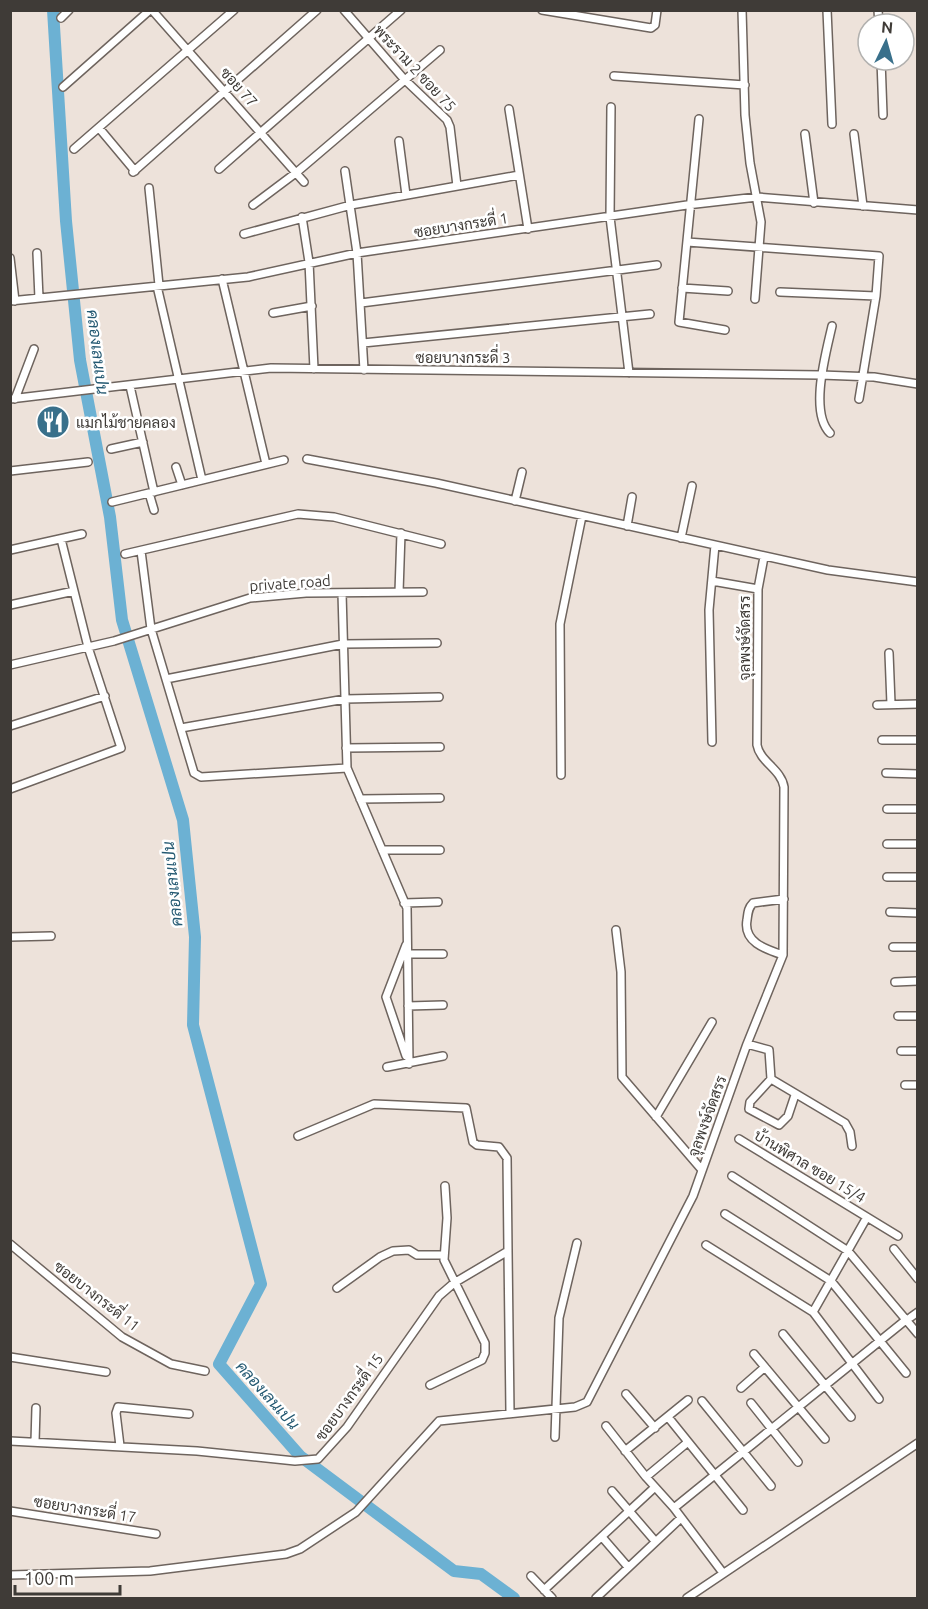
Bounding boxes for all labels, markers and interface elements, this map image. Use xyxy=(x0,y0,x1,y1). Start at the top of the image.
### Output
north arrow xyxy=(856,12,916,72)
text: N xyxy=(881,18,894,37)
street label: พระราม 2 ซอย 75 xyxy=(371,21,459,115)
street label: ซอย 77 xyxy=(217,64,261,110)
street label: ซอยบางกระดี่ 1 xyxy=(412,203,509,241)
water label: คลองเลนเปน xyxy=(84,308,112,396)
street label: ซอยบางกระดี่ 3 xyxy=(415,343,511,366)
restaurant icon: แมกไม้ชายคลอง xyxy=(35,404,71,440)
place label: แมกไม้ชายคลอง xyxy=(76,413,176,431)
street label: private road xyxy=(249,572,331,594)
street label: จุลพงษ์จัดสรร xyxy=(735,595,756,681)
water label: คลองเลนเปน xyxy=(159,840,185,928)
street label: จุลพงษ์จัดสรร xyxy=(683,1073,732,1160)
street label: บ้านพิศาล ซอย 15/4 xyxy=(751,1125,869,1206)
street label: ซอยบางกระดี่ 11 xyxy=(51,1253,147,1335)
street label: ซอยบางกระดี่ 15 xyxy=(307,1347,386,1444)
water label: คลองเลนเปน xyxy=(233,1357,303,1433)
street label: ซอยบางกระดี่ 17 xyxy=(33,1487,138,1525)
scale bar xyxy=(15,1558,120,1596)
text: 100 m xyxy=(24,1568,74,1588)

